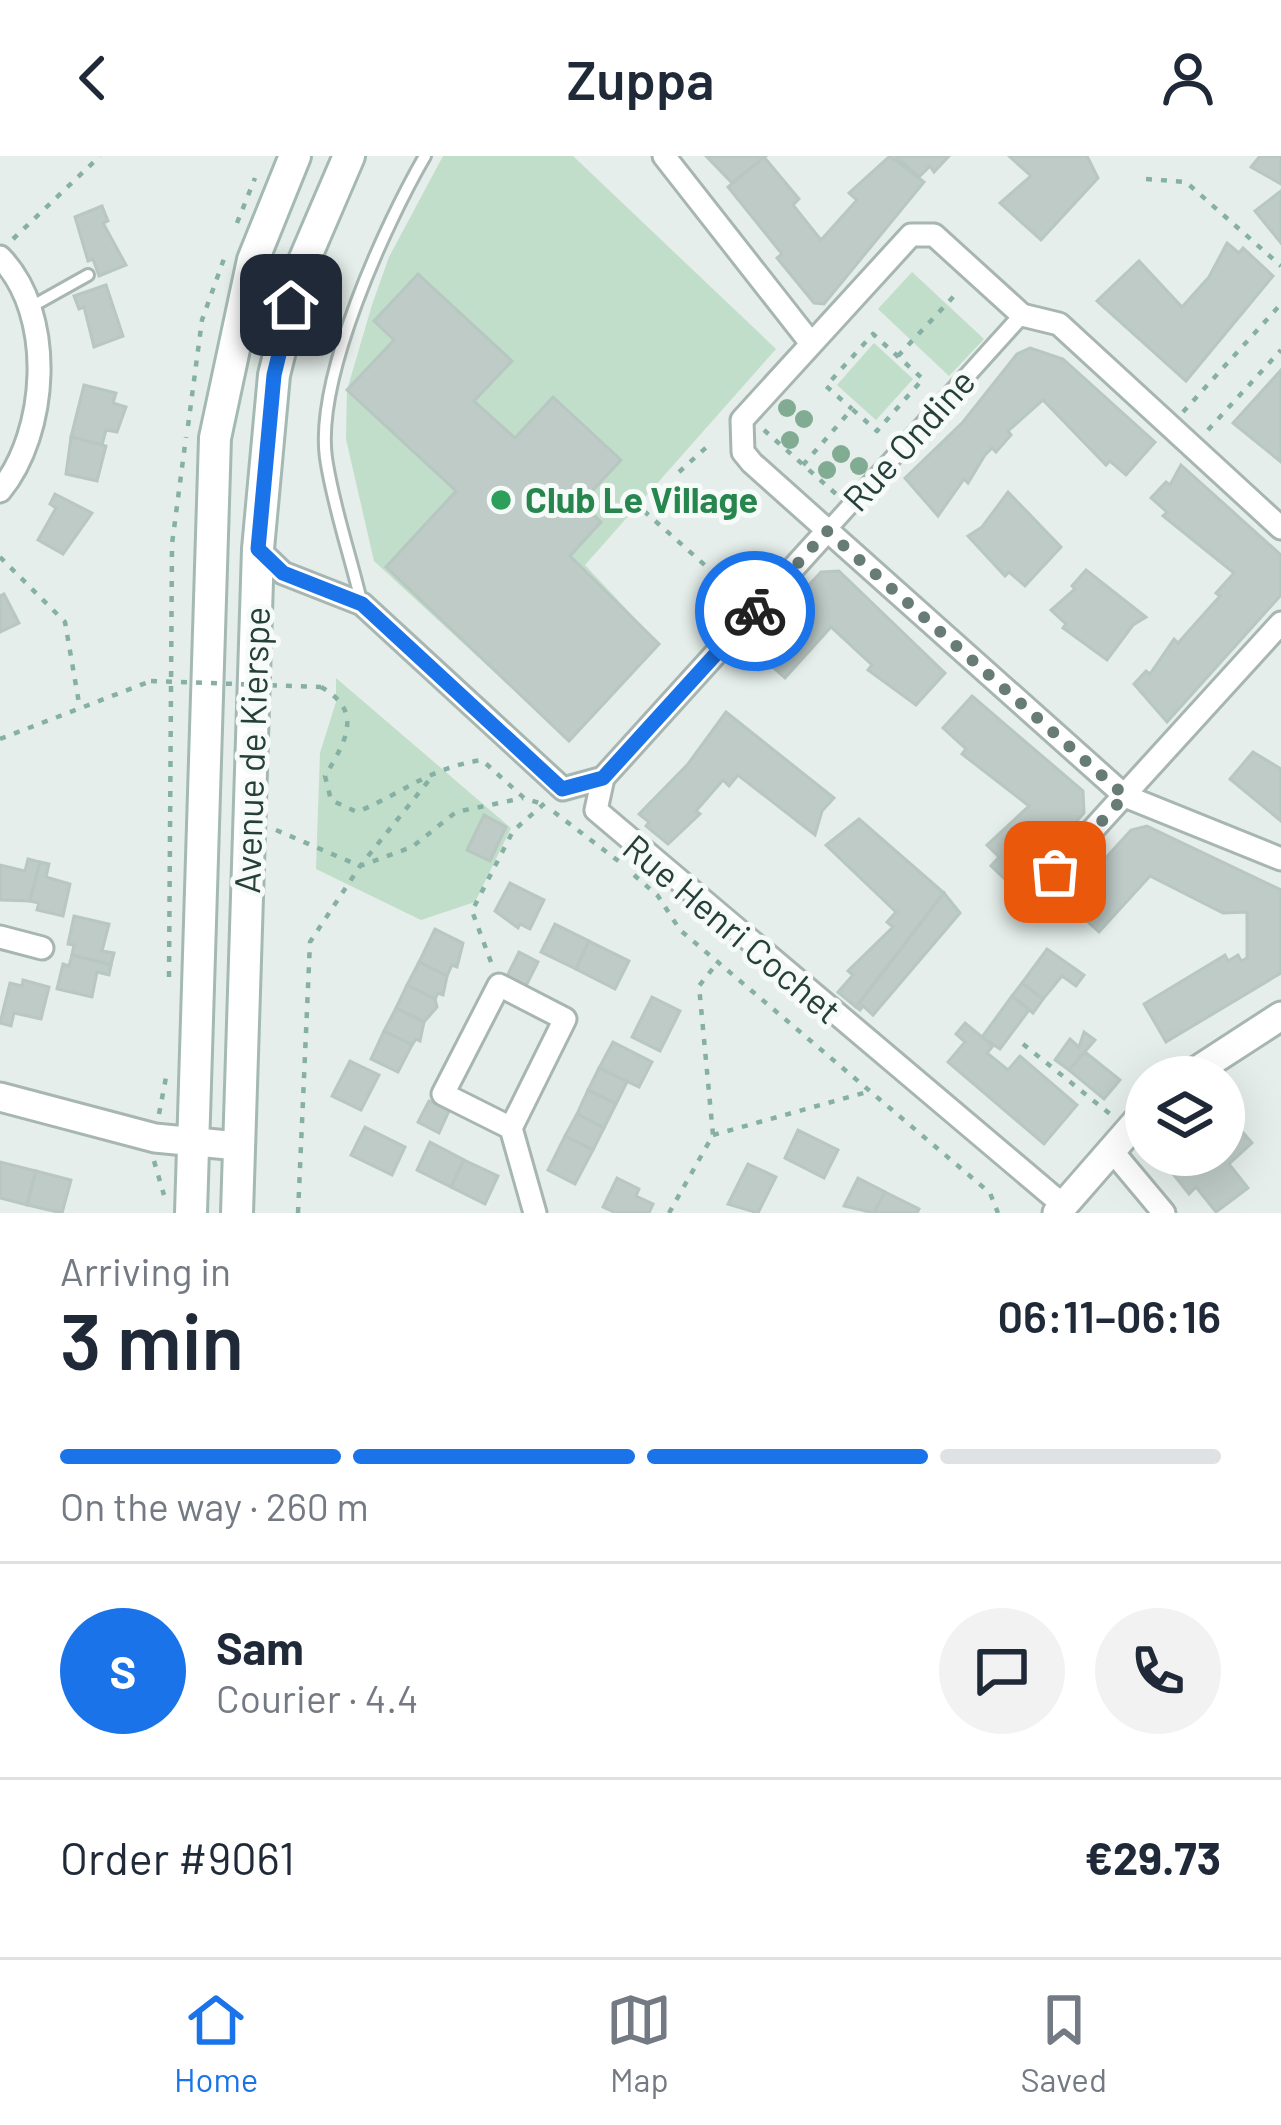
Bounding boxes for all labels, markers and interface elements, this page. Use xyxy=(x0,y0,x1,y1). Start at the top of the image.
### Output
icon: back xyxy=(60,45,126,111)
icon: person xyxy=(1155,45,1221,111)
text: Zuppa xyxy=(566,46,715,111)
pin xyxy=(240,254,342,356)
icon: home xyxy=(258,272,324,338)
street label: Rue Ondine xyxy=(833,359,983,519)
place label: Club Le Village xyxy=(525,477,758,520)
marker: Club Le Village xyxy=(488,487,514,513)
courier xyxy=(695,551,815,671)
icon: bike xyxy=(722,578,788,644)
street label: Avenue de Kierspe xyxy=(224,606,277,894)
pin xyxy=(1004,821,1106,923)
street label: Rue Henri Cochet xyxy=(615,824,850,1031)
icon: bag xyxy=(1022,839,1088,905)
map controls xyxy=(1125,1056,1245,1176)
button: layers xyxy=(1125,1056,1245,1176)
text: Arriving in xyxy=(60,1247,231,1294)
text: 06:11–06:16 xyxy=(998,1288,1221,1342)
text: 3 min xyxy=(60,1292,244,1386)
text: On the way · 260 m xyxy=(60,1482,369,1529)
button: chat xyxy=(939,1608,1065,1734)
button: phone xyxy=(1095,1608,1221,1734)
text: Sam xyxy=(216,1620,304,1674)
text: S xyxy=(110,1644,136,1698)
text: Courier · 4.4 xyxy=(216,1674,419,1721)
text: Order #9061 xyxy=(60,1830,295,1884)
text: €29.73 xyxy=(1085,1830,1221,1884)
tab: Home xyxy=(174,1987,258,2099)
tab: Map xyxy=(606,1987,672,2099)
tab: Saved xyxy=(1020,1987,1107,2099)

